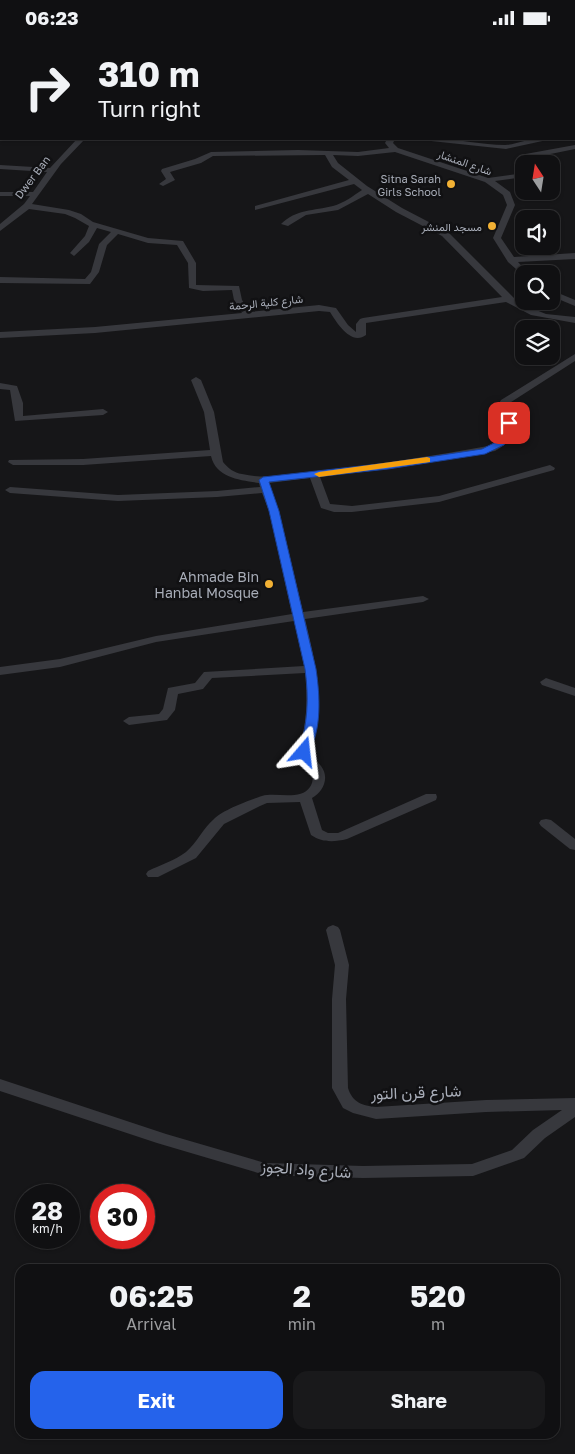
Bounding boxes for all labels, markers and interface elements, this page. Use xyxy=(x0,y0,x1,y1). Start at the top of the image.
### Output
text: 06:23 xyxy=(25,6,79,29)
text: 310 m xyxy=(98,53,200,95)
icon: right xyxy=(15,55,80,120)
text: Turn right xyxy=(98,95,201,122)
street label: شارع المنشار xyxy=(435,146,494,179)
street label: Dwer Ban xyxy=(12,153,52,201)
north arrow xyxy=(515,155,560,200)
map controls xyxy=(515,155,560,365)
place label: Sitna Sarah Girls School xyxy=(377,172,441,198)
marker: Sitna Sarah Girls School xyxy=(445,178,457,190)
button: sound xyxy=(515,210,560,255)
place label: مسجد المنشر xyxy=(420,220,482,234)
marker: مسجد المنشر xyxy=(486,220,498,232)
button: search xyxy=(515,265,560,310)
street label: شارع كلية الرحمة xyxy=(228,292,304,314)
button: layers xyxy=(515,320,560,365)
pin xyxy=(488,402,530,444)
icon: arrive xyxy=(495,409,523,437)
place label: Ahmade Bin Hanbal Mosque xyxy=(154,568,259,601)
marker: Ahmade Bin Hanbal Mosque xyxy=(263,578,275,590)
position arrow xyxy=(277,725,329,777)
street label: شارع قرن التور xyxy=(369,1080,462,1106)
street label: شارع واد الجوز xyxy=(259,1156,352,1184)
speed limit sign: 30 xyxy=(90,1184,155,1249)
text: 28 xyxy=(32,1195,63,1226)
text: km/h xyxy=(32,1221,63,1236)
text: 06:25 xyxy=(109,1278,194,1314)
text: 2 xyxy=(293,1278,311,1314)
text: 520 xyxy=(410,1278,466,1314)
text: Arrival xyxy=(126,1314,176,1334)
text: min xyxy=(288,1314,316,1334)
text: m xyxy=(431,1314,445,1334)
button: Exit xyxy=(30,1371,283,1429)
button: Share xyxy=(293,1371,545,1429)

